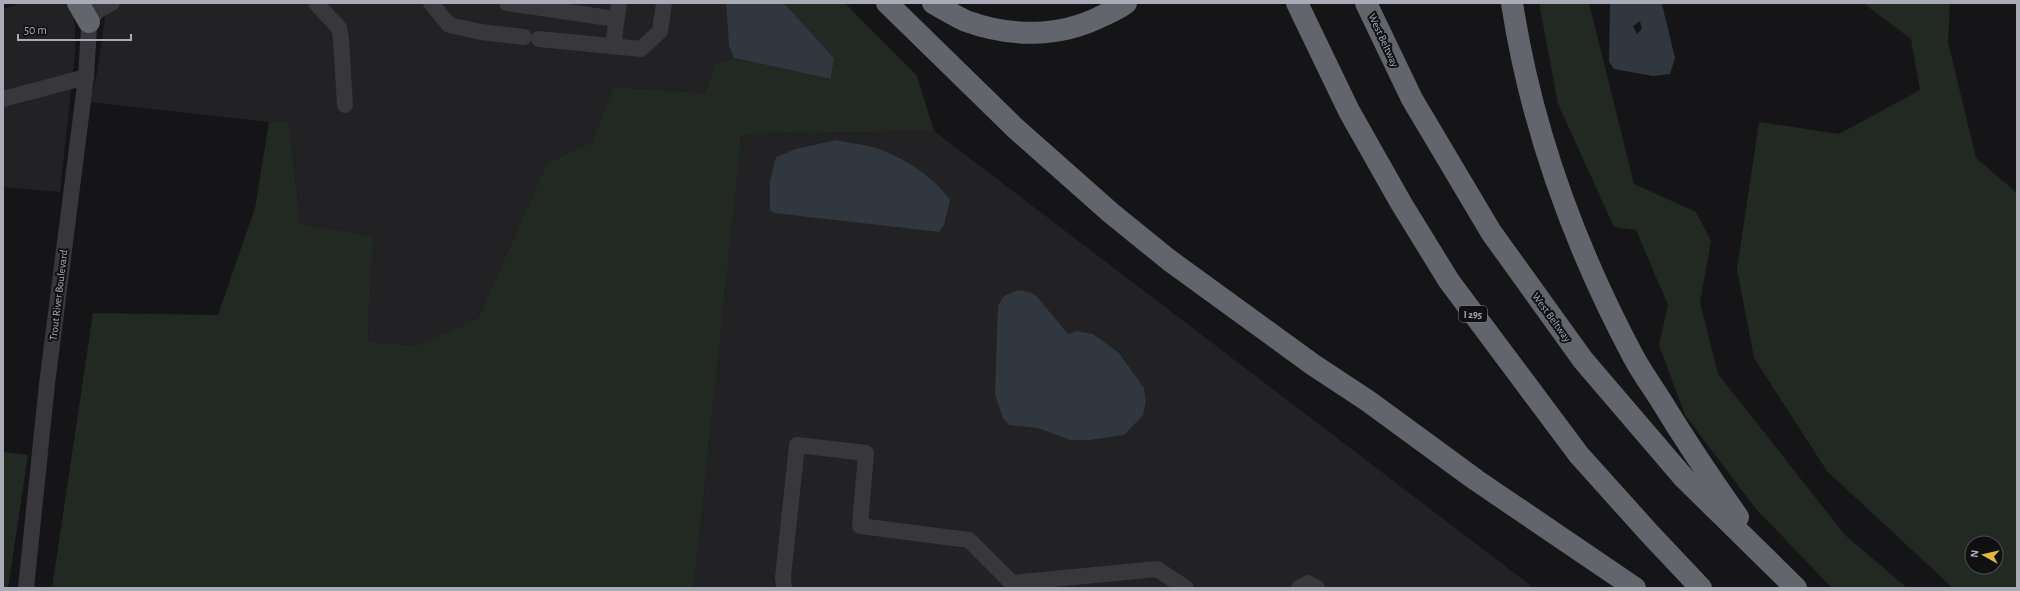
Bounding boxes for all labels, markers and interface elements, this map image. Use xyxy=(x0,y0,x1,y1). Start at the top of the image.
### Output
street label: West Beltway xyxy=(1366,12,1401,69)
scale bar xyxy=(18,16,131,42)
text: 50 m xyxy=(24,24,47,36)
street label: Trout River Boulevard xyxy=(47,249,70,341)
street label: West Beltway xyxy=(1530,291,1573,344)
road number: I 295 xyxy=(1459,306,1487,322)
north arrow xyxy=(1964,535,2004,575)
text: N xyxy=(1969,549,1981,558)

